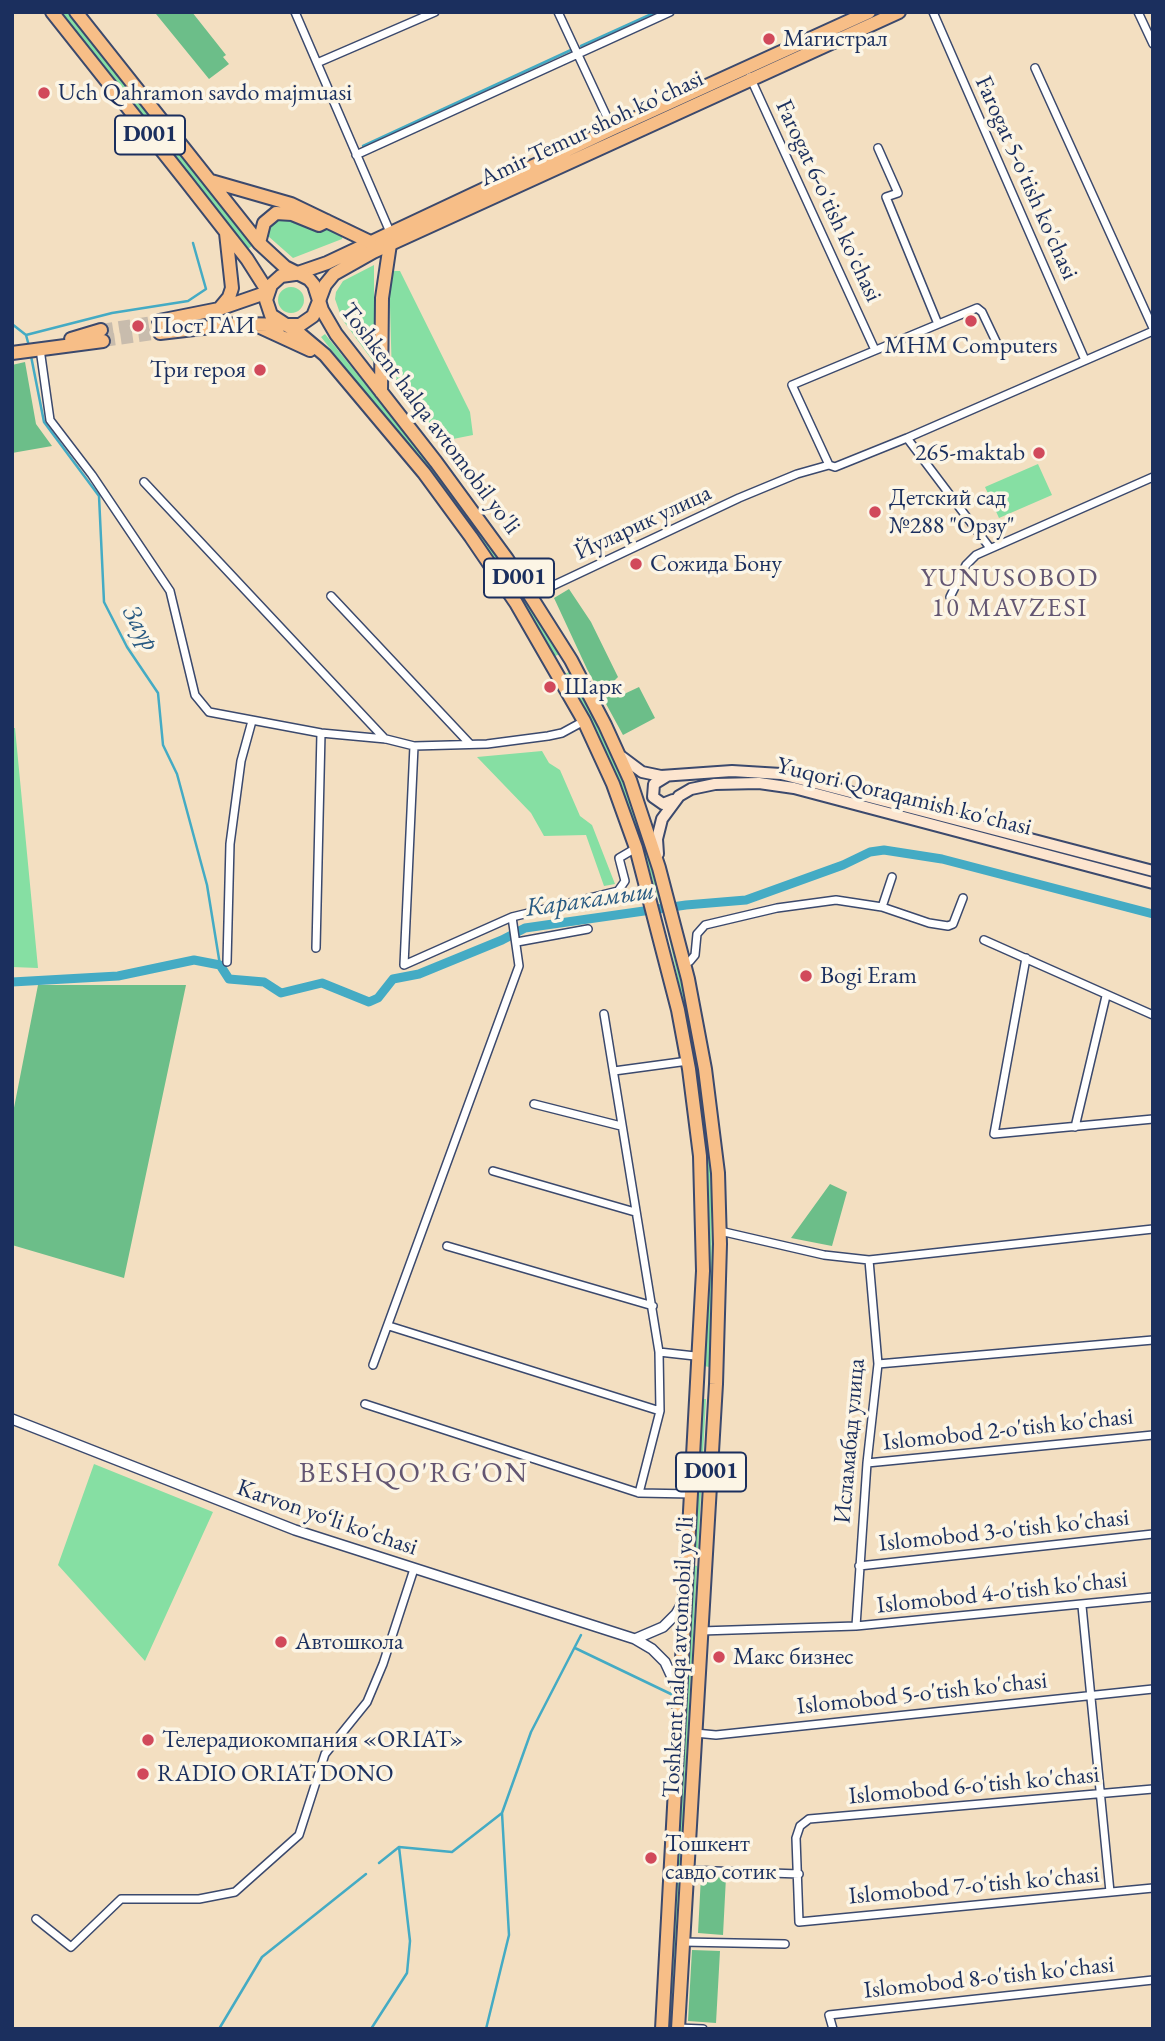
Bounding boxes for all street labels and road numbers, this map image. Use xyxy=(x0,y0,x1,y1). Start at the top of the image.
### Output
street label: Amir Temur shoh ko'chasi xyxy=(476,65,708,193)
street label: Farogat 5-o'tish ko'chasi xyxy=(968,72,1084,284)
street label: Farogat 6-o'tish ko'chasi xyxy=(769,95,887,307)
road number: D001 xyxy=(115,116,185,154)
street label: Toshkent halqa avtomobil yo'li xyxy=(334,298,526,540)
street label: Йуларик улица xyxy=(570,479,716,567)
road number: D001 xyxy=(484,558,554,598)
street label: Yuqori Qoraqamish ko'chasi xyxy=(773,751,1035,843)
street label: Исламабад улица xyxy=(828,1357,872,1525)
street label: Islomobod 2-o'tish ko'chasi xyxy=(881,1403,1135,1457)
road number: D001 xyxy=(676,1452,746,1492)
street label: Karvon yo‘li ko'chasi xyxy=(233,1474,421,1562)
street label: Islomobod 3-o'tish ko'chasi xyxy=(877,1504,1131,1558)
street label: Toshkent halqa avtomobil yo'li xyxy=(657,1515,701,1799)
street label: Islomobod 4-o'tish ko'chasi xyxy=(875,1566,1129,1620)
street label: Islomobod 5-o'tish ko'chasi xyxy=(795,1667,1049,1721)
street label: Islomobod 6-o'tish ko'chasi xyxy=(847,1761,1101,1811)
street label: Islomobod 7-o'tish ko'chasi xyxy=(847,1861,1101,1911)
street label: Islomobod 8-o'tish ko'chasi xyxy=(862,1951,1116,2005)

